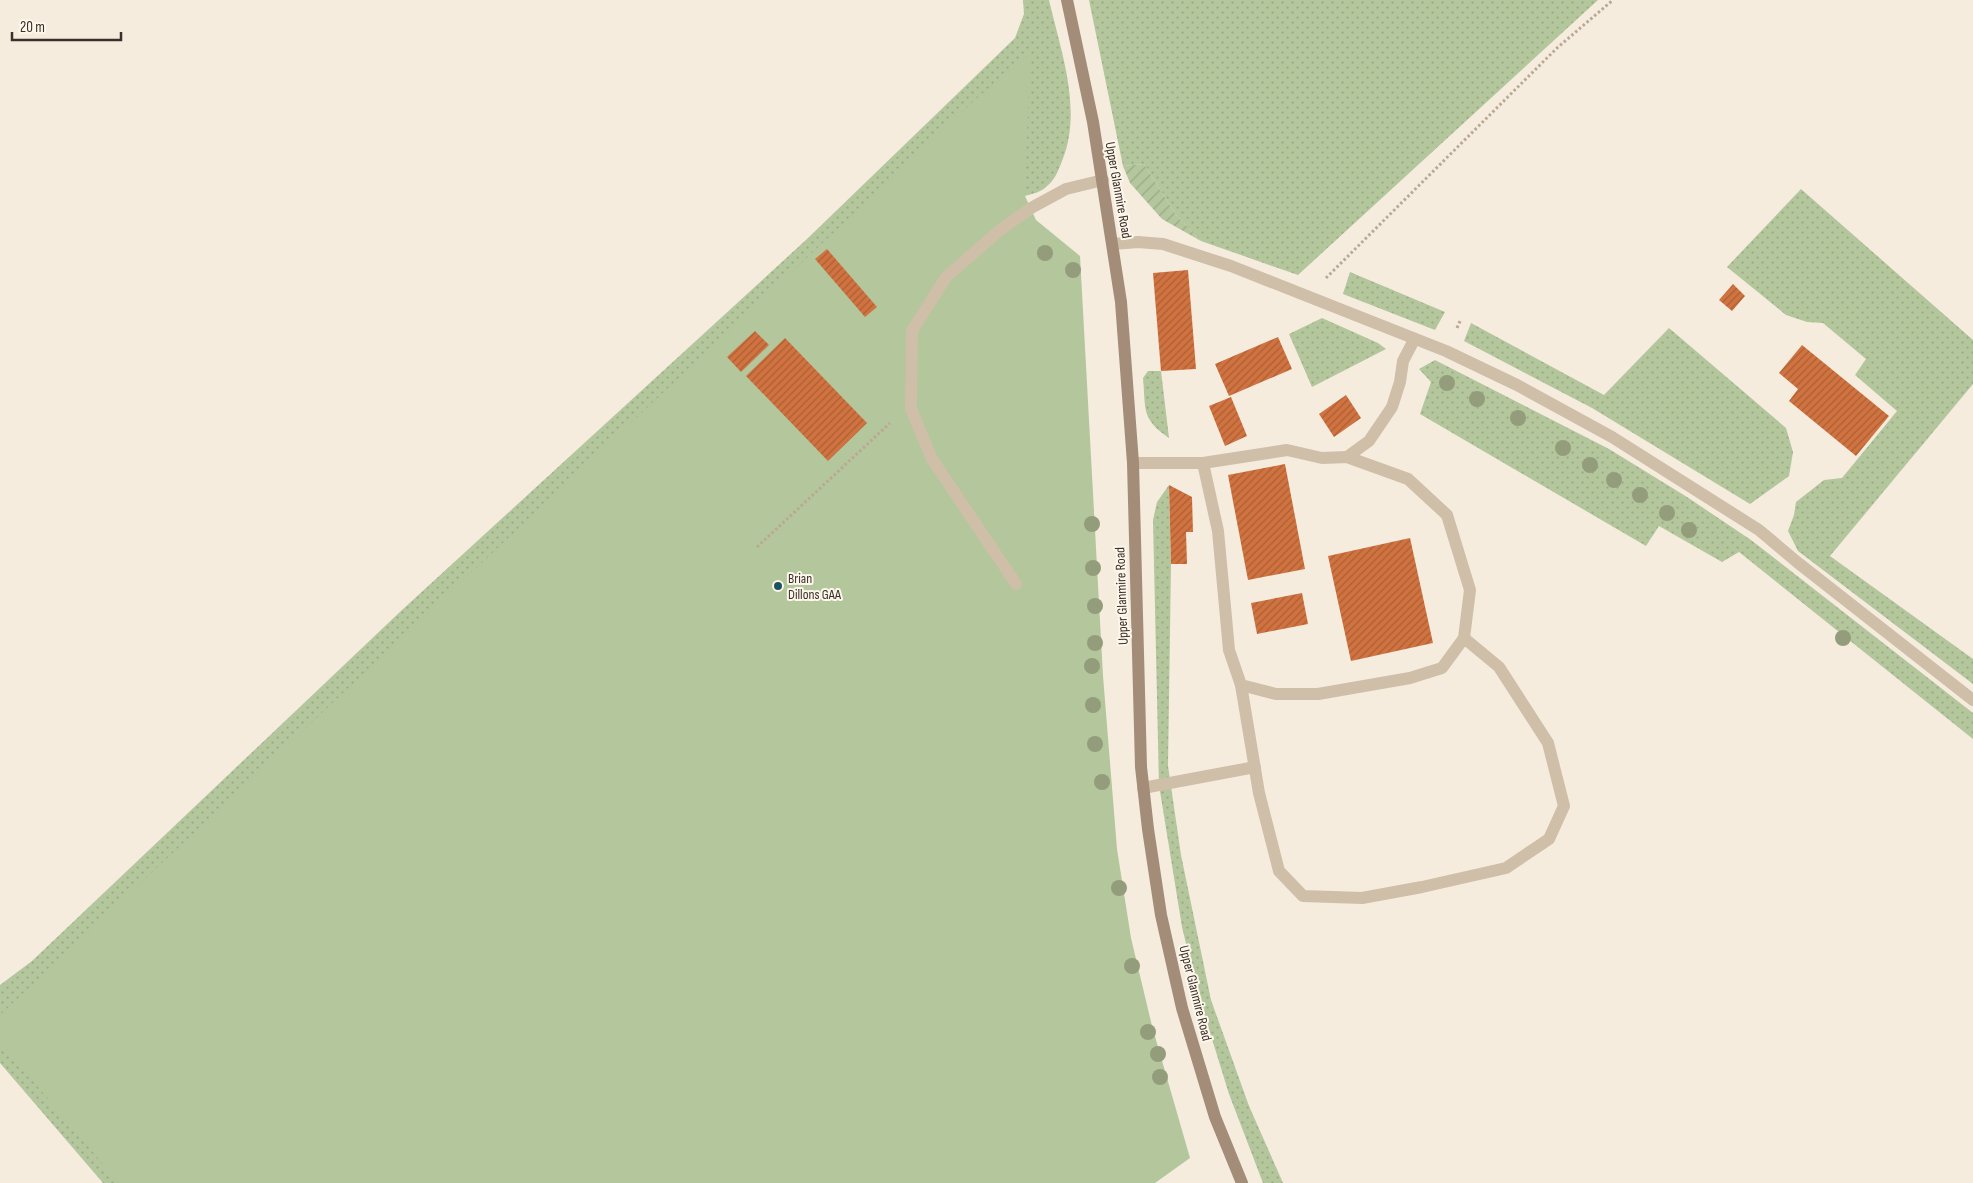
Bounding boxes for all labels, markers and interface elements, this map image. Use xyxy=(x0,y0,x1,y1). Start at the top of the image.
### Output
scale bar xyxy=(12,10,121,42)
text: 20 m xyxy=(20,18,45,37)
street label: Upper Glanmire Road xyxy=(1102,140,1135,240)
street label: Upper Glanmire Road xyxy=(1111,547,1132,645)
place label: Brian Dillons GAA xyxy=(788,570,842,603)
marker: Brian Dillons GAA xyxy=(772,580,784,592)
street label: Upper Glanmire Road xyxy=(1175,944,1216,1043)

